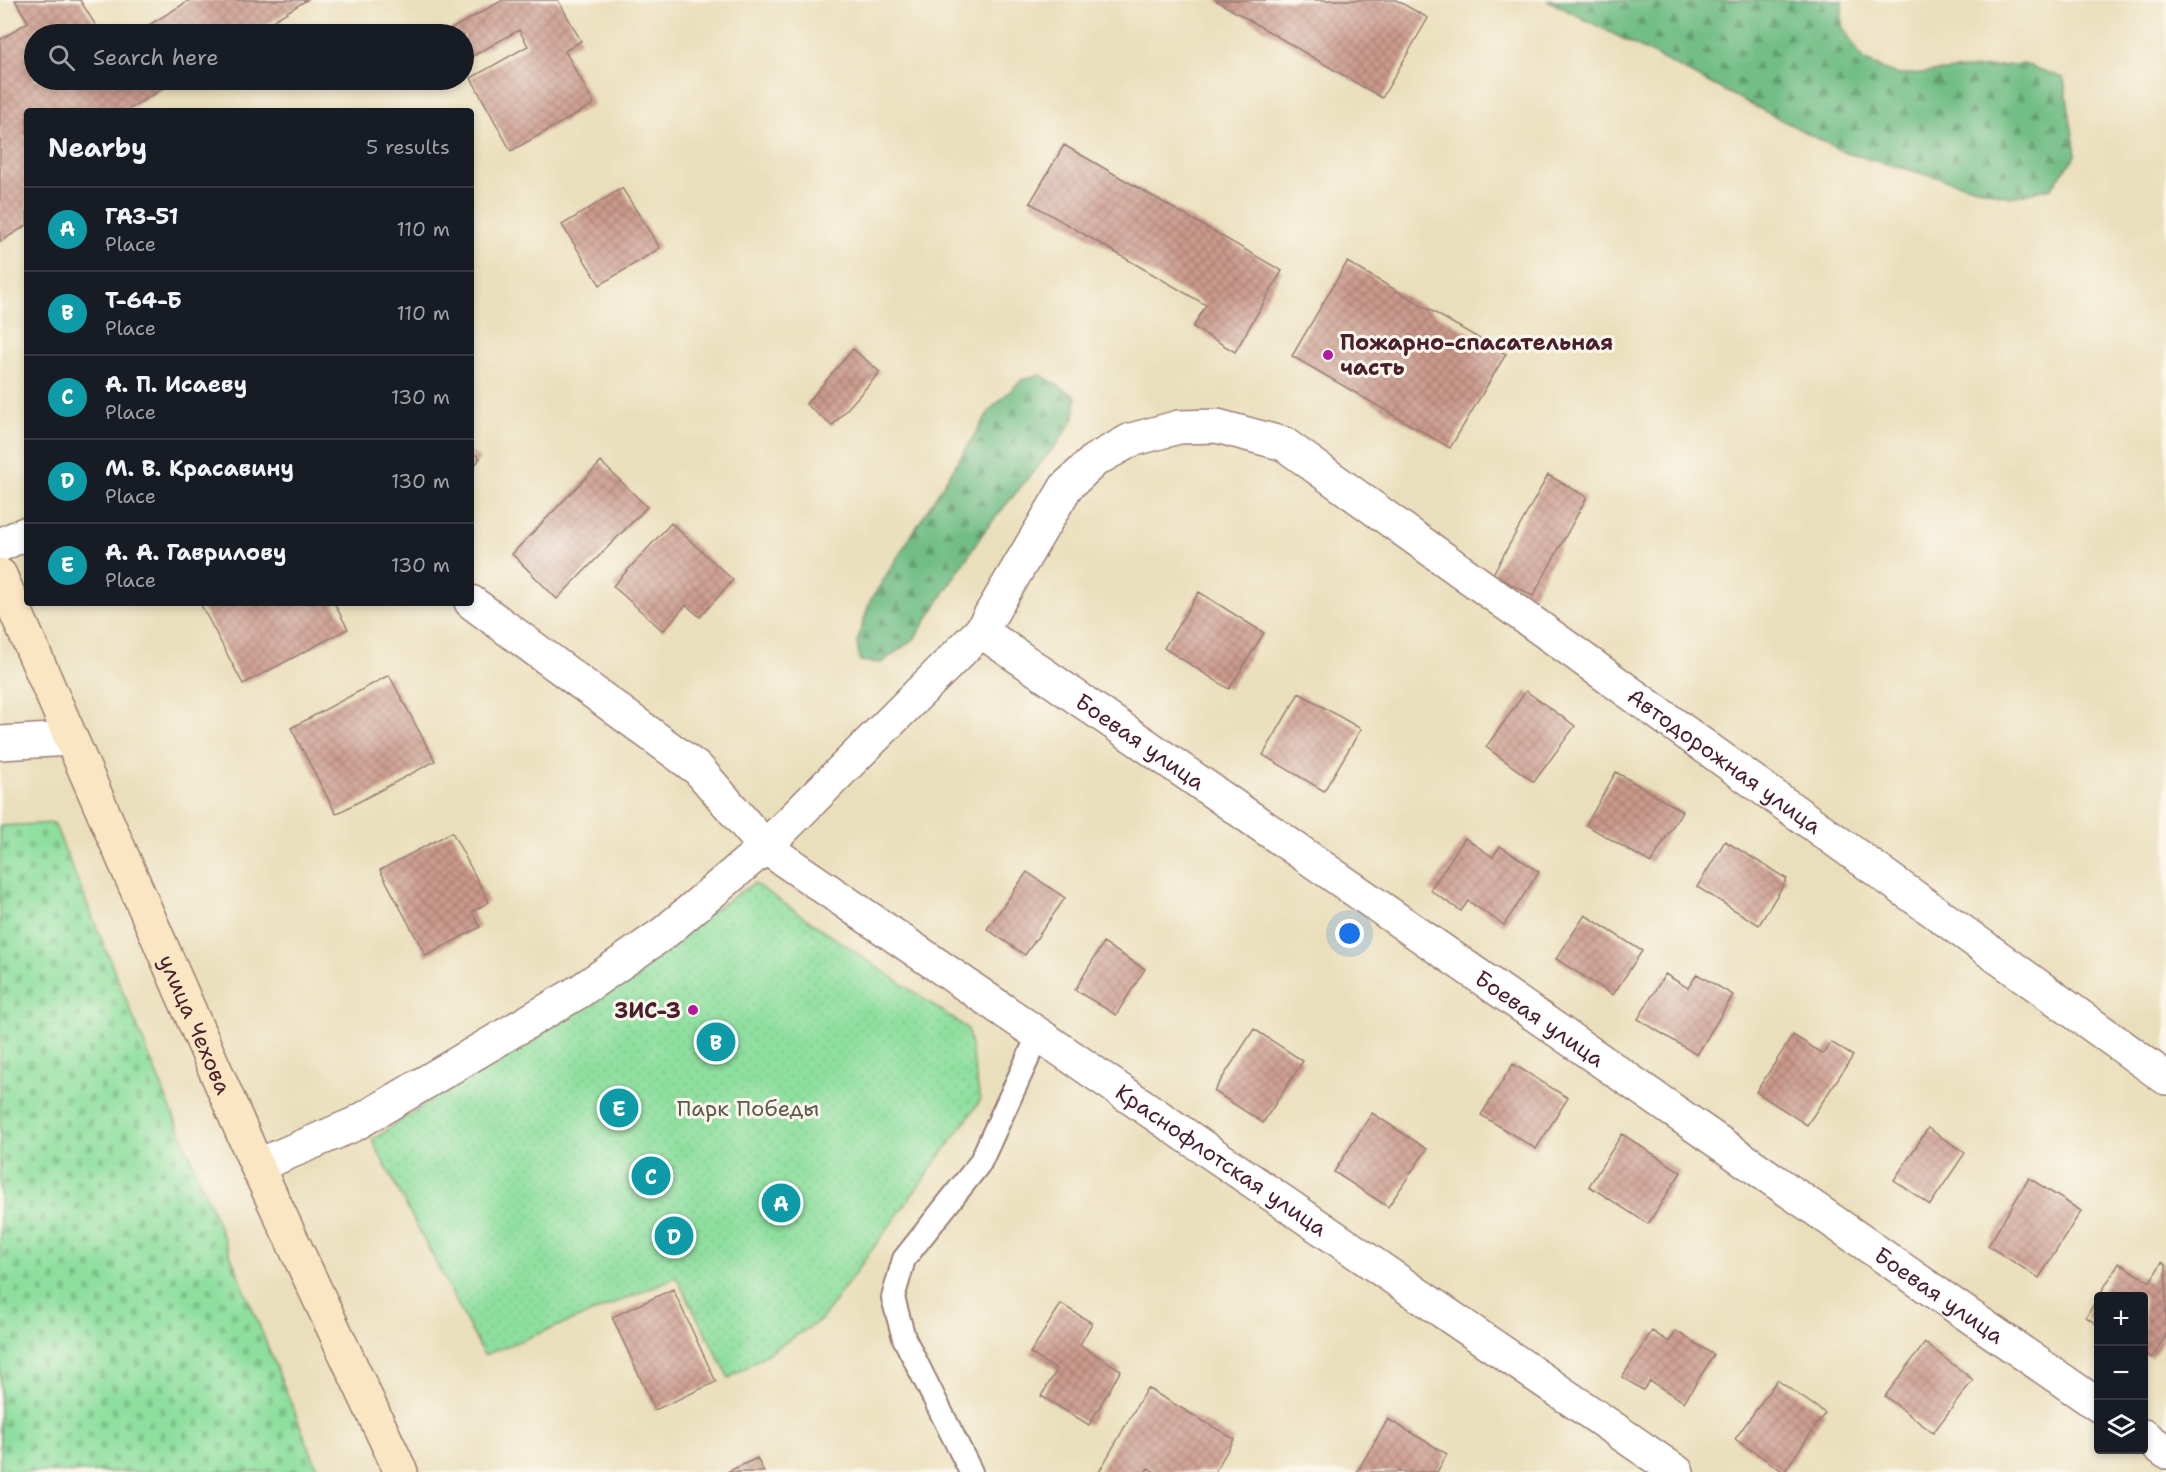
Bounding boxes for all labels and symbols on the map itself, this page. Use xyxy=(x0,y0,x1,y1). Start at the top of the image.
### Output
place label: Пожарно-спасательная часть xyxy=(1340,328,1613,382)
marker: Пожарно-спасательная часть xyxy=(1321,348,1335,362)
street label: Автодорожная улица xyxy=(1622,682,1827,841)
street label: Боевая улица xyxy=(1070,687,1211,797)
your location xyxy=(1335,919,1364,948)
street label: улица Чехова xyxy=(152,950,238,1099)
street label: Боевая улица xyxy=(1469,964,1610,1074)
place label: ЗИС-3 xyxy=(615,996,681,1025)
marker: ЗИС-3 xyxy=(686,1003,700,1017)
pin: B xyxy=(696,1020,736,1064)
street label: Краснофлотская улица xyxy=(1110,1077,1333,1243)
pin: E xyxy=(600,1086,638,1130)
park label: Парк Победы xyxy=(677,1094,819,1123)
pin: C xyxy=(632,1154,670,1198)
pin: A xyxy=(762,1180,800,1226)
pin: D xyxy=(654,1214,694,1258)
street label: Боевая улица xyxy=(1869,1241,2010,1351)

